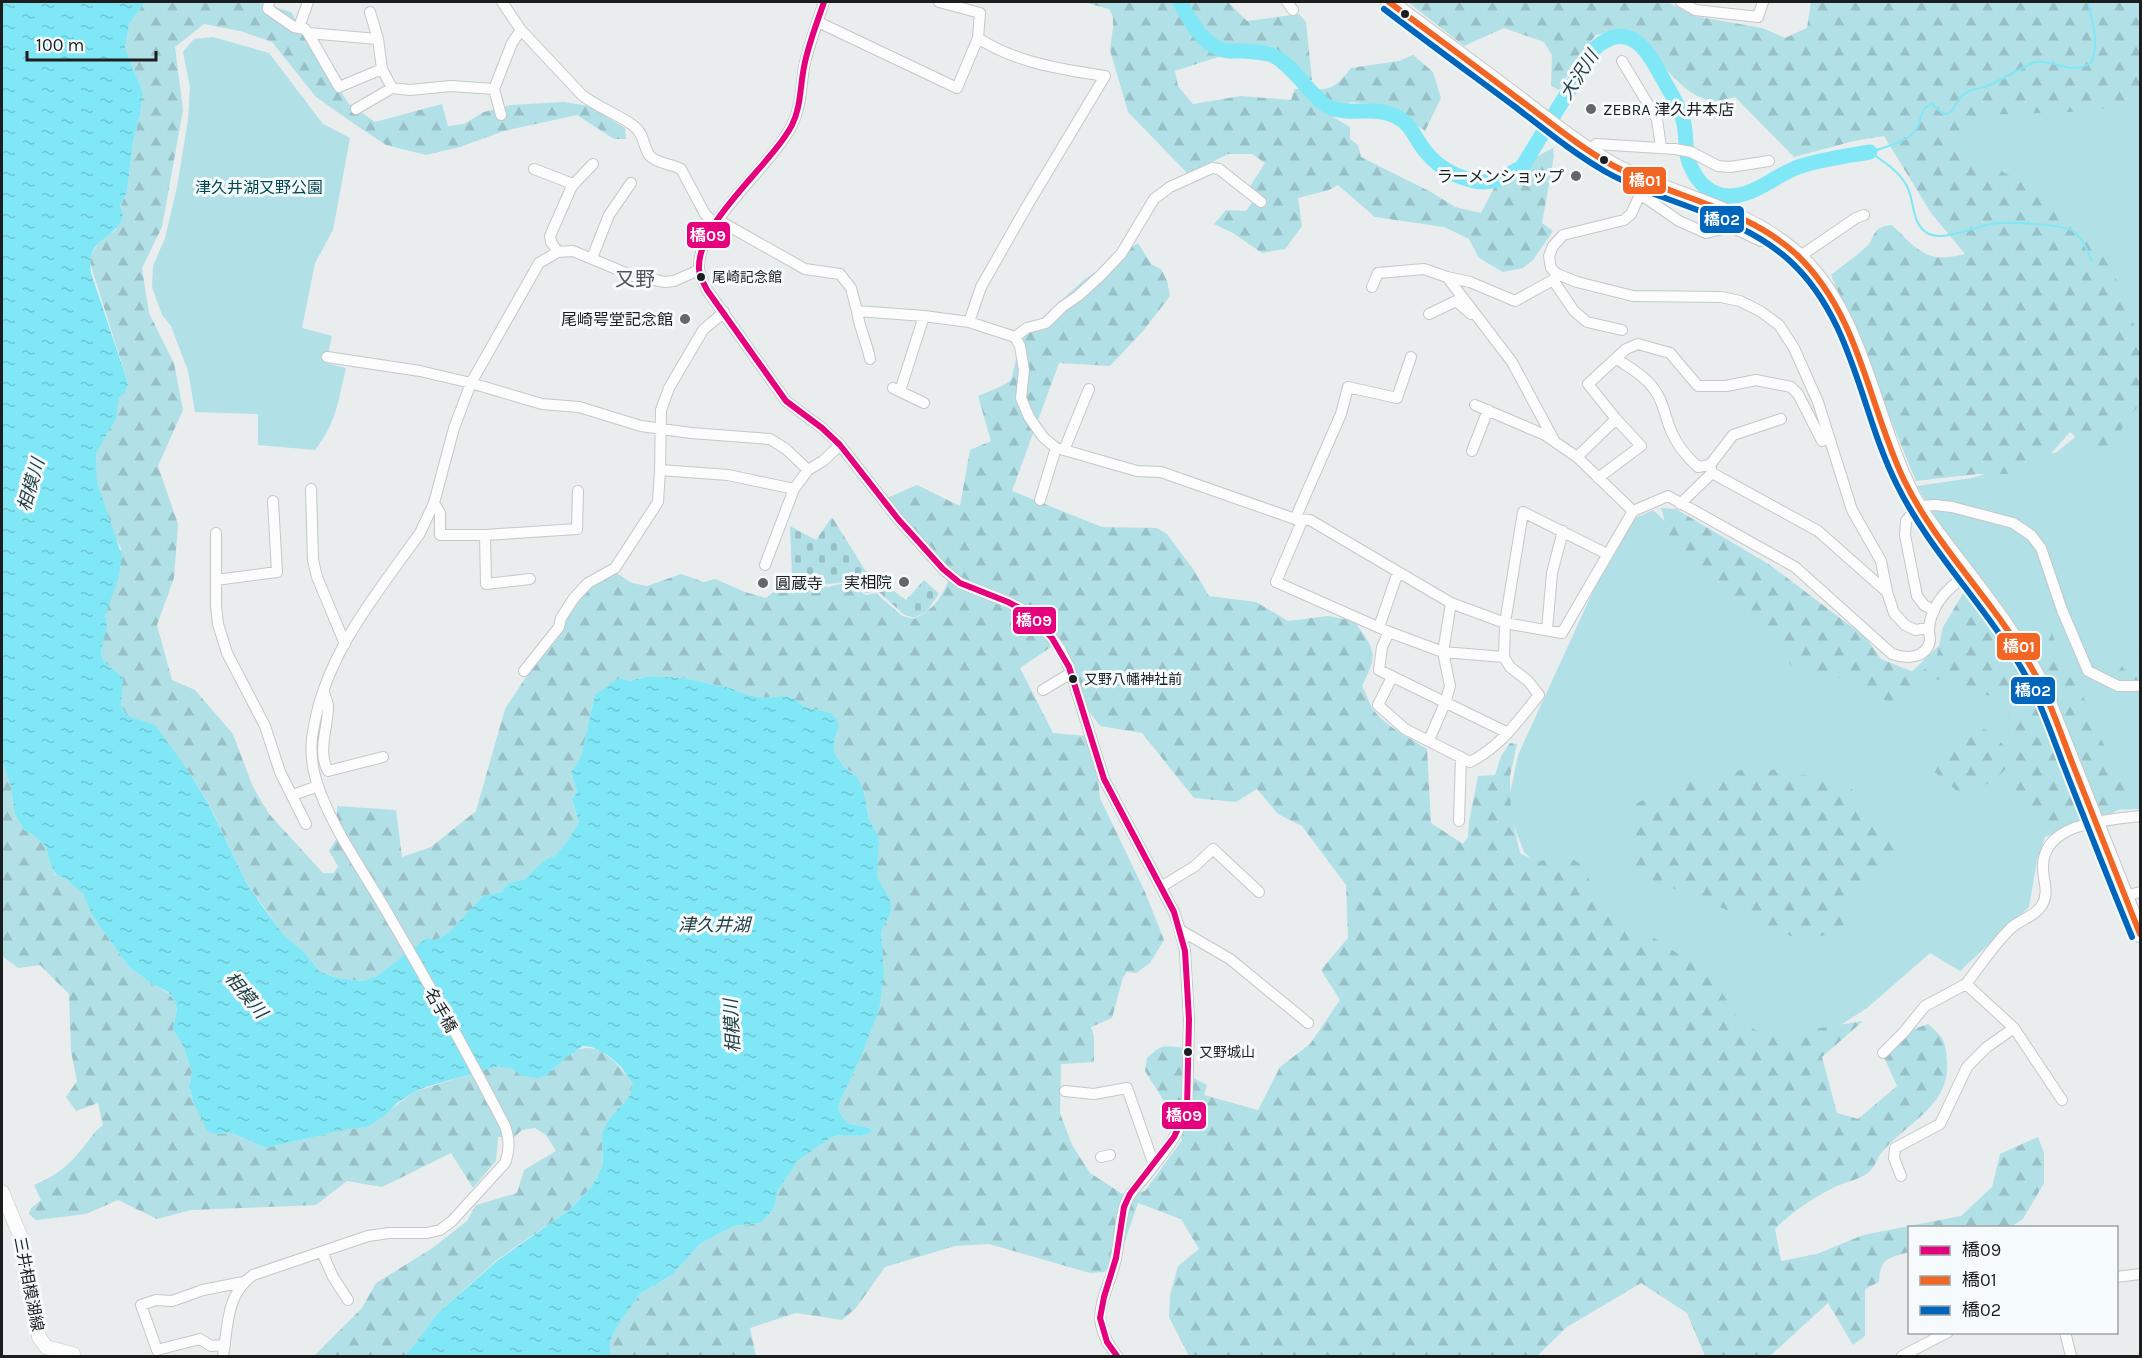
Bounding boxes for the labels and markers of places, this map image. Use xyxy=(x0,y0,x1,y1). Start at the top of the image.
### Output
unlabelled marker xyxy=(1399,8,1411,20)
place label: ZEBRA 津久井本店 xyxy=(1603,100,1734,119)
marker: ZEBRA 津久井本店 xyxy=(1584,102,1598,116)
unlabelled marker xyxy=(1598,154,1610,166)
place label: ラーメンショップ xyxy=(1437,167,1564,186)
marker: ラーメンショップ xyxy=(1569,169,1583,183)
place label: 尾崎記念館 xyxy=(712,269,782,286)
marker: 尾崎記念館 xyxy=(695,271,707,283)
place label: 尾崎咢堂記念館 xyxy=(561,310,673,329)
marker: 尾崎咢堂記念館 xyxy=(678,312,692,326)
place label: 実相院 xyxy=(844,573,892,592)
place label: 圓蔵寺 xyxy=(775,574,823,593)
marker: 実相院 xyxy=(897,575,911,589)
marker: 圓蔵寺 xyxy=(756,576,770,590)
place label: 又野八幡神社前 xyxy=(1084,671,1182,688)
marker: 又野八幡神社前 xyxy=(1067,673,1079,685)
place label: 又野城山 xyxy=(1199,1044,1255,1061)
marker: 又野城山 xyxy=(1182,1046,1194,1058)

